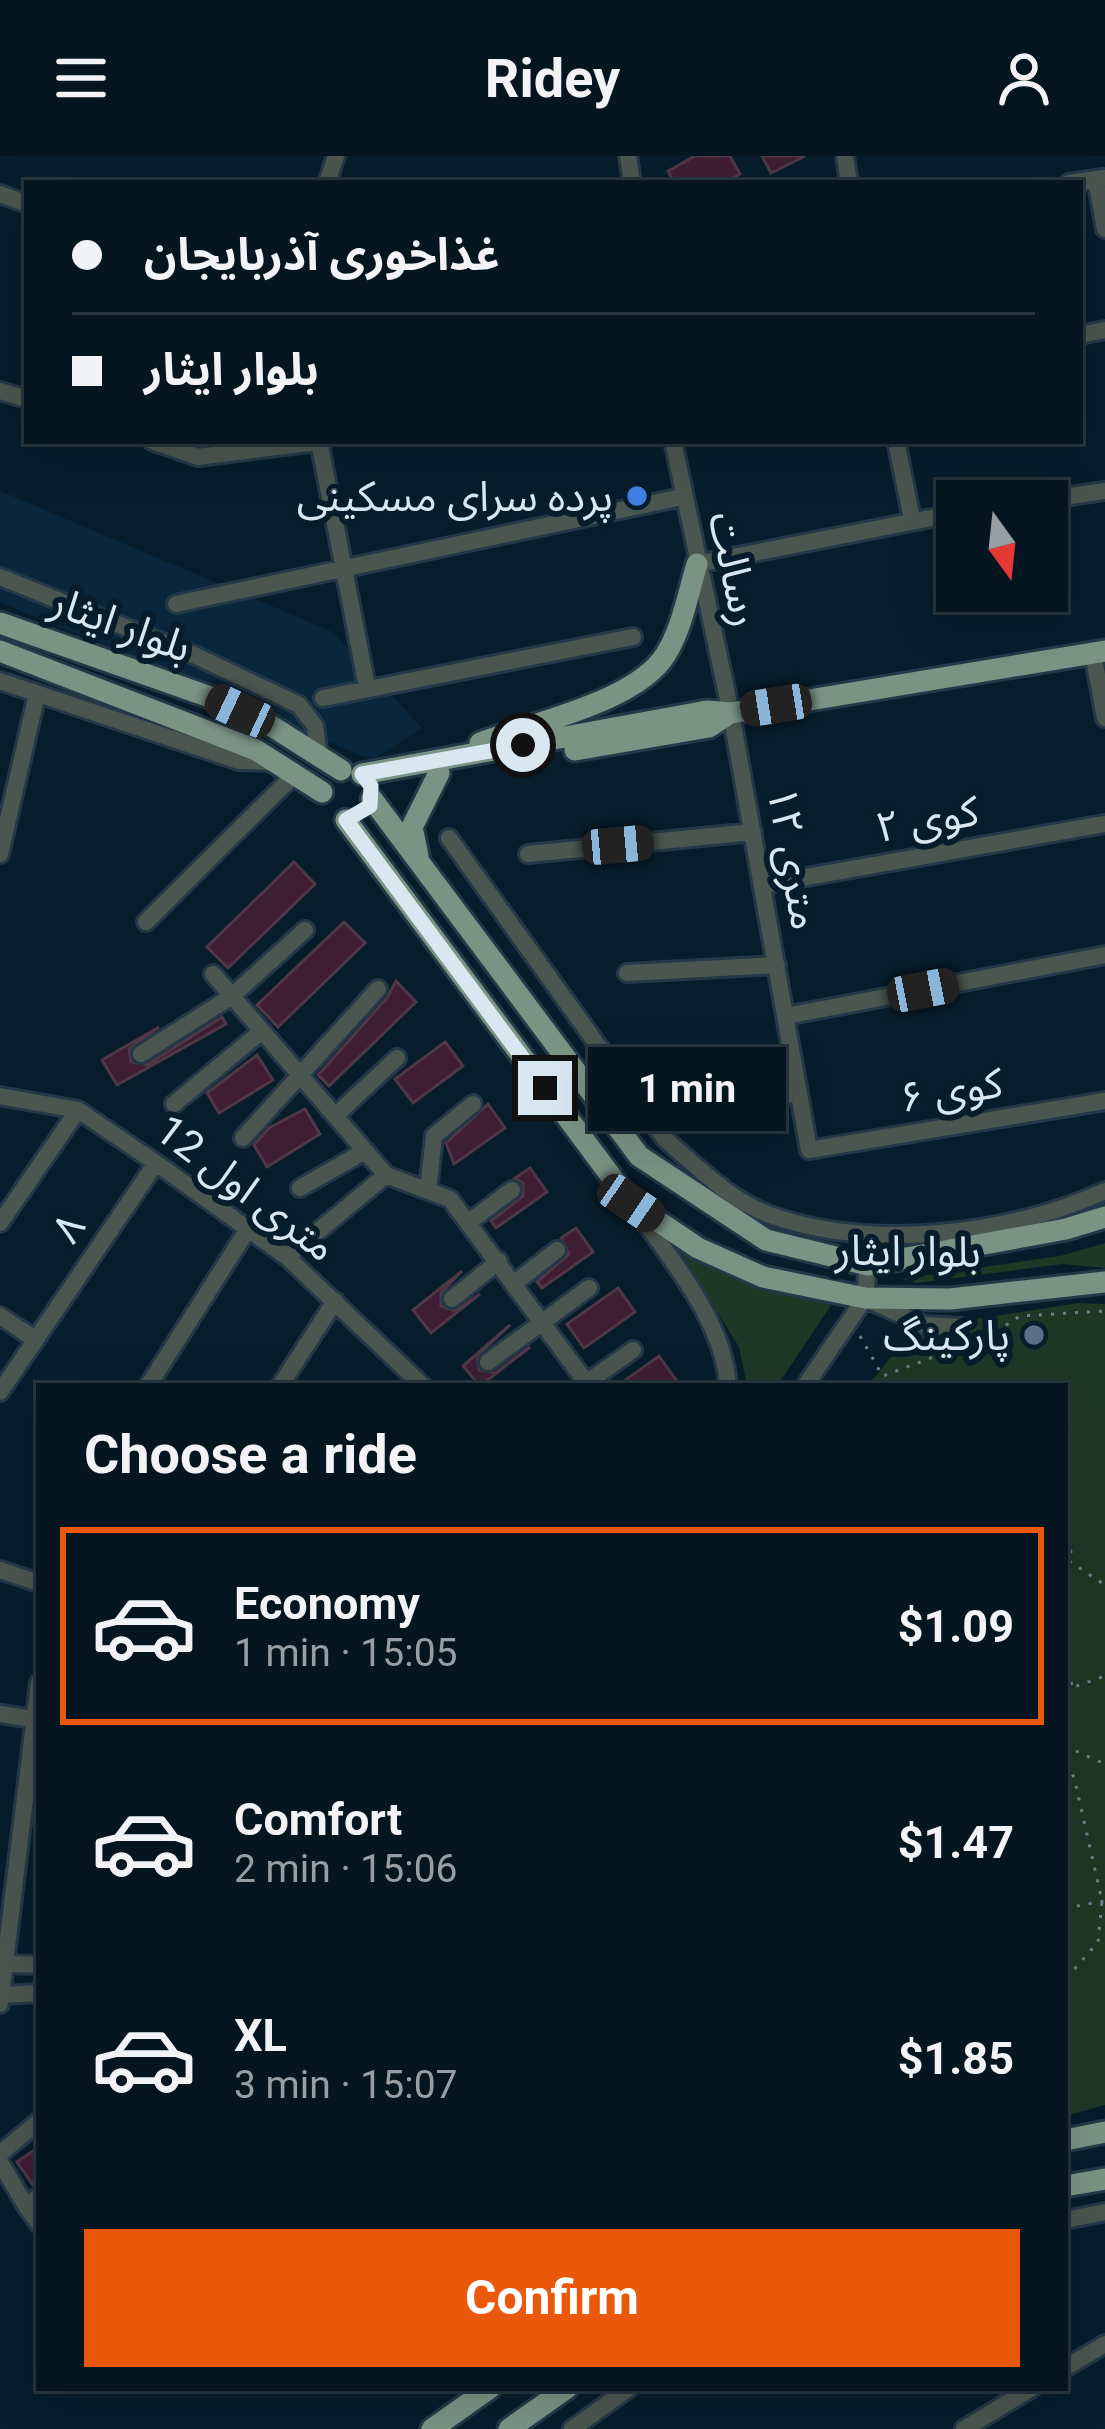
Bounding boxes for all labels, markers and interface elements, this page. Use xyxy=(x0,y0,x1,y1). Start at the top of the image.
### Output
icon: menu xyxy=(48,45,114,111)
icon: person xyxy=(991,45,1057,111)
text: Ridey xyxy=(485,47,620,110)
text: غذاخوری آذربایجان xyxy=(144,228,500,281)
text: بلوار ایثار xyxy=(144,343,319,396)
place label: پرده سرای مسکینی xyxy=(297,472,613,523)
north arrow xyxy=(936,480,1068,612)
map controls xyxy=(936,480,1068,612)
marker: پرده سرای مسکینی xyxy=(624,483,650,509)
street label: رسالت xyxy=(699,507,771,631)
street label: بلوار ایثار xyxy=(42,575,198,672)
car xyxy=(200,679,280,743)
car xyxy=(738,682,814,728)
route start xyxy=(496,718,550,772)
street label: ۱۲ متری xyxy=(757,782,831,934)
street label: کوی ۲ xyxy=(872,786,983,852)
car xyxy=(581,824,655,866)
car xyxy=(884,965,962,1015)
callout: 1 min xyxy=(587,1046,785,1130)
street label: کوی ۶ xyxy=(896,1058,1007,1122)
route end xyxy=(518,1061,572,1115)
text: 1 min xyxy=(638,1066,736,1112)
street label: 12 متری اول xyxy=(146,1105,346,1271)
car xyxy=(591,1168,671,1238)
street label: ۸ xyxy=(41,1204,95,1252)
street label: بلوار ایثار xyxy=(833,1225,981,1277)
place label: پارکینگ xyxy=(883,1311,1010,1362)
marker: پارکینگ xyxy=(1021,1322,1047,1348)
text: Choose a ride xyxy=(84,1423,417,1486)
icon: car xyxy=(90,1572,198,1680)
text: Economy xyxy=(234,1577,420,1630)
text: $1.09 xyxy=(898,1600,1014,1653)
text: 1 min · 15:05 xyxy=(234,1630,457,1676)
icon: car xyxy=(90,1788,198,1896)
text: Comfort xyxy=(234,1793,402,1846)
text: $1.47 xyxy=(898,1816,1014,1869)
text: 2 min · 15:06 xyxy=(234,1846,457,1892)
icon: car xyxy=(90,2004,198,2112)
text: XL xyxy=(234,2009,287,2062)
text: $1.85 xyxy=(898,2032,1014,2085)
text: 3 min · 15:07 xyxy=(234,2062,457,2108)
button: Confirm xyxy=(84,2229,1020,2367)

